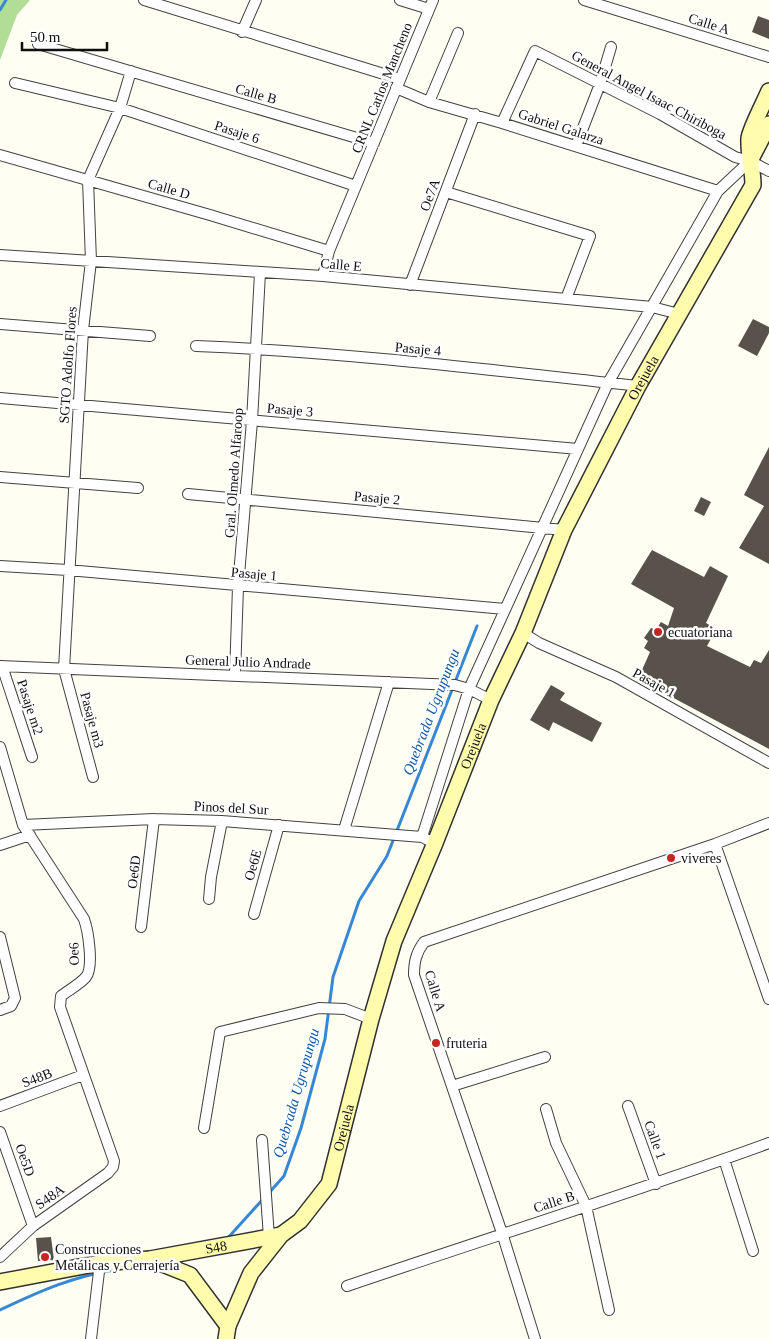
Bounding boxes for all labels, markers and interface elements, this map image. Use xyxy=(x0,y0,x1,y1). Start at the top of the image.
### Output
street label: Calle A xyxy=(687,11,732,38)
scale bar xyxy=(22,20,108,52)
street label: CRNL Carlos Mancheno xyxy=(349,21,415,155)
text: 50 m xyxy=(30,29,61,45)
street label: General Angel Isaac Chiriboga xyxy=(569,48,730,143)
street label: Calle B xyxy=(234,81,278,107)
street label: Gabriel Galarza xyxy=(516,106,606,148)
street label: Pasaje 6 xyxy=(213,118,261,146)
street label: Calle D xyxy=(146,176,192,202)
street label: Oe7A xyxy=(417,176,443,213)
street label: Calle E xyxy=(320,256,362,274)
street label: SGTO Adolfo Flores xyxy=(56,306,80,424)
street label: Pasaje 4 xyxy=(394,340,442,358)
street label: Orejuela xyxy=(625,352,662,402)
street label: Pasaje 3 xyxy=(266,401,314,419)
street label: Gral. Olmedo Alfaroop xyxy=(222,408,246,538)
street label: Pasaje 2 xyxy=(353,489,401,507)
street label: Pasaje 1 xyxy=(230,565,278,583)
place label: ecuatoriana xyxy=(668,625,733,640)
marker: ecuatoriana xyxy=(652,626,664,638)
water label: Quebrada Ugrupungu xyxy=(400,647,462,777)
street label: General Julio Andrade xyxy=(185,652,311,672)
street label: Pasaje 1 xyxy=(630,665,678,701)
street label: Pasaje m2 xyxy=(14,678,46,736)
street label: Pasaje m3 xyxy=(77,690,107,750)
street label: Orejuela xyxy=(457,720,489,771)
street label: Pinos del Sur xyxy=(193,799,269,817)
street label: Oe6E xyxy=(241,848,265,882)
place label: viveres xyxy=(681,851,721,866)
marker: viveres xyxy=(665,852,677,864)
street label: Oe6D xyxy=(125,854,143,890)
street label: Oe6 xyxy=(66,942,82,966)
street label: Calle A xyxy=(422,969,449,1014)
water label: Quebrada Ugrupungu xyxy=(270,1027,322,1159)
place label: fruteria xyxy=(446,1036,488,1051)
marker: fruteria xyxy=(430,1037,442,1049)
street label: S48B xyxy=(20,1065,54,1091)
street label: Orejuela xyxy=(330,1102,357,1153)
street label: Calle 1 xyxy=(641,1119,669,1161)
street label: Oe5D xyxy=(12,1142,38,1178)
street label: S48A xyxy=(33,1181,68,1212)
street label: Calle B xyxy=(532,1188,576,1216)
street label: S48 xyxy=(204,1238,228,1256)
place label: Construcciones Metálicas y Cerrajería xyxy=(55,1242,180,1273)
marker: Construcciones Metálicas y Cerrajería xyxy=(39,1251,51,1263)

